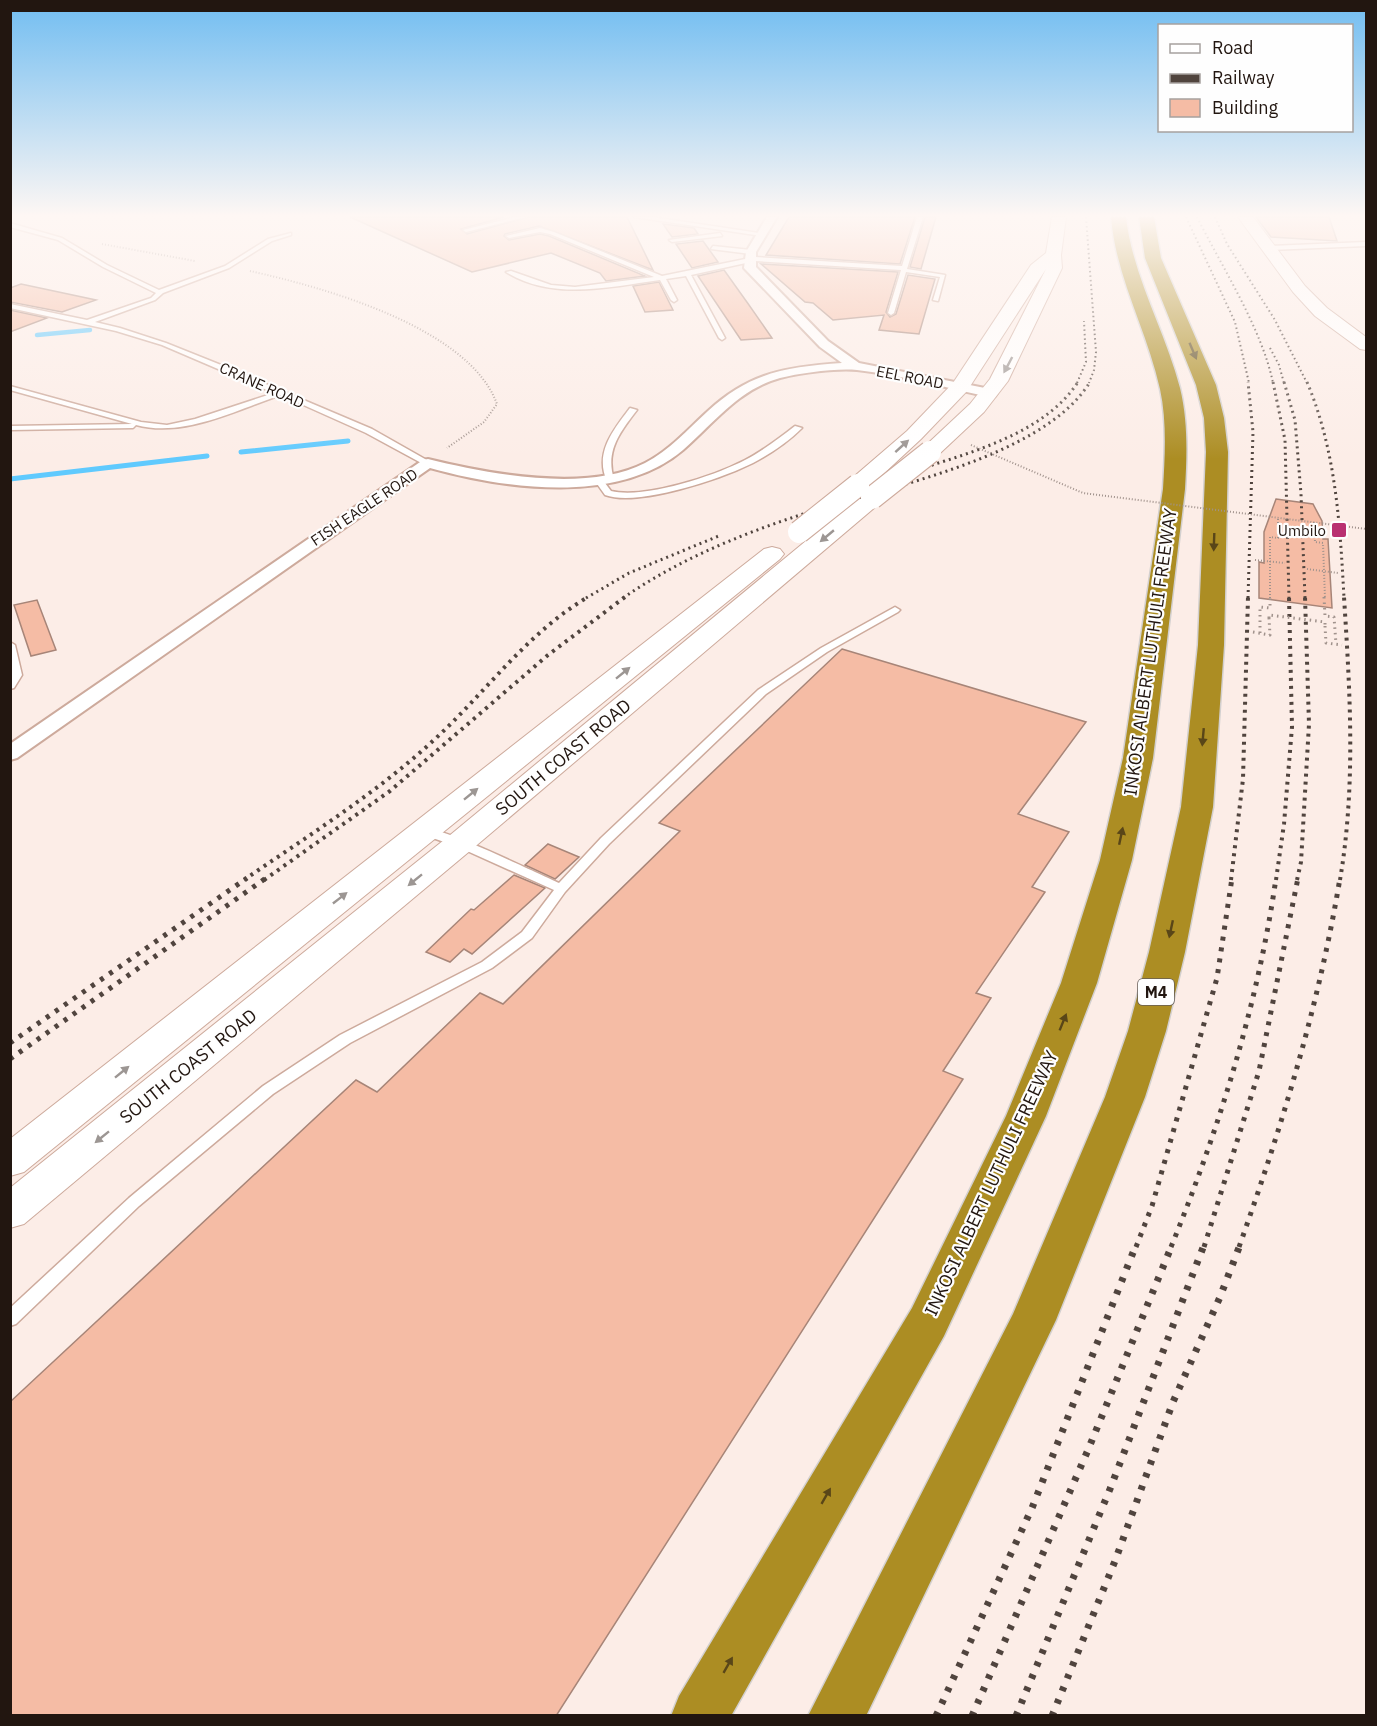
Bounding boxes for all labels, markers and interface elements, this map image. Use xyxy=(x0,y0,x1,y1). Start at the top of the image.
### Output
legend xyxy=(1158,24,1353,132)
text: Road xyxy=(1212,36,1253,59)
text: Railway xyxy=(1212,66,1274,89)
text: Building xyxy=(1212,96,1279,119)
one-way arrow xyxy=(1188,343,1197,360)
one-way arrow xyxy=(1003,357,1013,374)
street label: CRANE ROAD xyxy=(217,358,307,412)
street label: EEL ROAD xyxy=(875,361,945,393)
one-way arrow xyxy=(894,440,909,453)
street label: FISH EAGLE ROAD xyxy=(307,464,421,550)
street label: INKOSI ALBERT LUTHULI FREEWAY xyxy=(1118,506,1182,797)
place label: Umbilo xyxy=(1278,521,1326,540)
marker: Umbilo xyxy=(1330,521,1348,539)
one-way arrow xyxy=(819,529,835,542)
one-way arrow xyxy=(1209,533,1219,552)
one-way arrow xyxy=(615,666,631,679)
street label: SOUTH COAST ROAD xyxy=(491,694,635,820)
one-way arrow xyxy=(1198,728,1208,747)
one-way arrow xyxy=(463,789,478,801)
one-way arrow xyxy=(1117,827,1127,846)
one-way arrow xyxy=(408,873,423,886)
one-way arrow xyxy=(332,892,348,905)
one-way arrow xyxy=(1166,920,1175,939)
road number: M4 xyxy=(1138,979,1174,1005)
street label: SOUTH COAST ROAD xyxy=(115,1004,261,1128)
one-way arrow xyxy=(1059,1013,1068,1031)
street label: INKOSI ALBERT LUTHULI FREEWAY xyxy=(919,1046,1063,1319)
one-way arrow xyxy=(114,1066,129,1079)
one-way arrow xyxy=(95,1130,110,1143)
one-way arrow xyxy=(821,1488,831,1505)
one-way arrow xyxy=(723,1657,734,1673)

